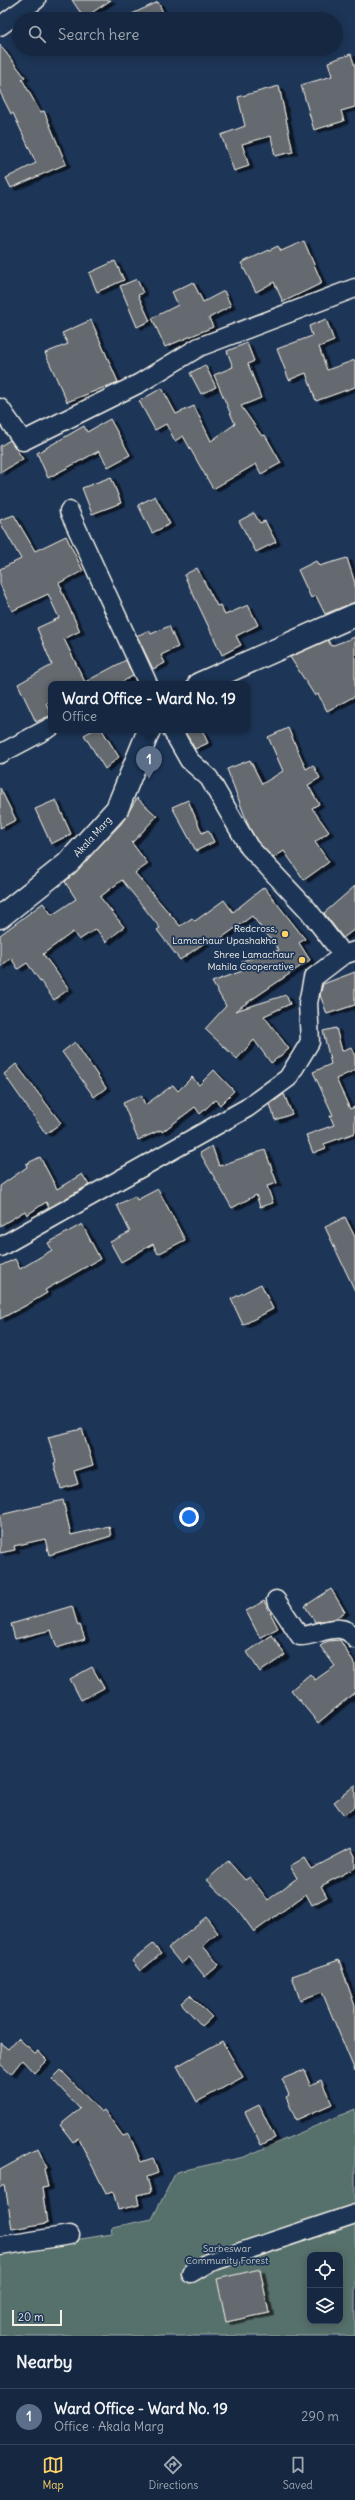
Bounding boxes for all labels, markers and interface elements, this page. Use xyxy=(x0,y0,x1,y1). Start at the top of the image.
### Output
search box xyxy=(12,12,343,56)
icon: search xyxy=(26,23,48,45)
text: Search here xyxy=(58,25,139,44)
popup xyxy=(48,681,250,733)
text: Ward Office - Ward No. 19 xyxy=(62,689,236,708)
text: Office xyxy=(62,708,97,725)
pin: 1 xyxy=(136,746,162,779)
street label: Akala Marg xyxy=(70,813,114,859)
place label: Redcross, Lamachaur Upashakha xyxy=(172,922,277,947)
marker: Redcross, Lamachaur Upashakha xyxy=(280,929,290,939)
place label: Shree Lamachaur Mahila Cooperative xyxy=(208,948,294,973)
marker: Shree Lamachaur Mahila Cooperative xyxy=(297,955,307,965)
your location xyxy=(179,1507,199,1527)
park label: Sarbeswar Community Forest xyxy=(186,2242,269,2267)
map controls xyxy=(307,2252,343,2324)
button: locate xyxy=(307,2252,343,2288)
button: layers xyxy=(307,2288,343,2324)
scale bar xyxy=(12,2308,62,2327)
text: 20 m xyxy=(18,2310,44,2324)
text: Nearby xyxy=(16,2351,72,2373)
text: Ward Office - Ward No. 19 xyxy=(54,2399,228,2418)
text: 1 xyxy=(26,2408,32,2425)
text: 290 m xyxy=(301,2408,339,2425)
text: Office · Akala Marg xyxy=(54,2418,164,2435)
tab: Map xyxy=(42,2454,64,2492)
tab: Directions xyxy=(149,2454,198,2492)
tab: Saved xyxy=(283,2454,313,2492)

